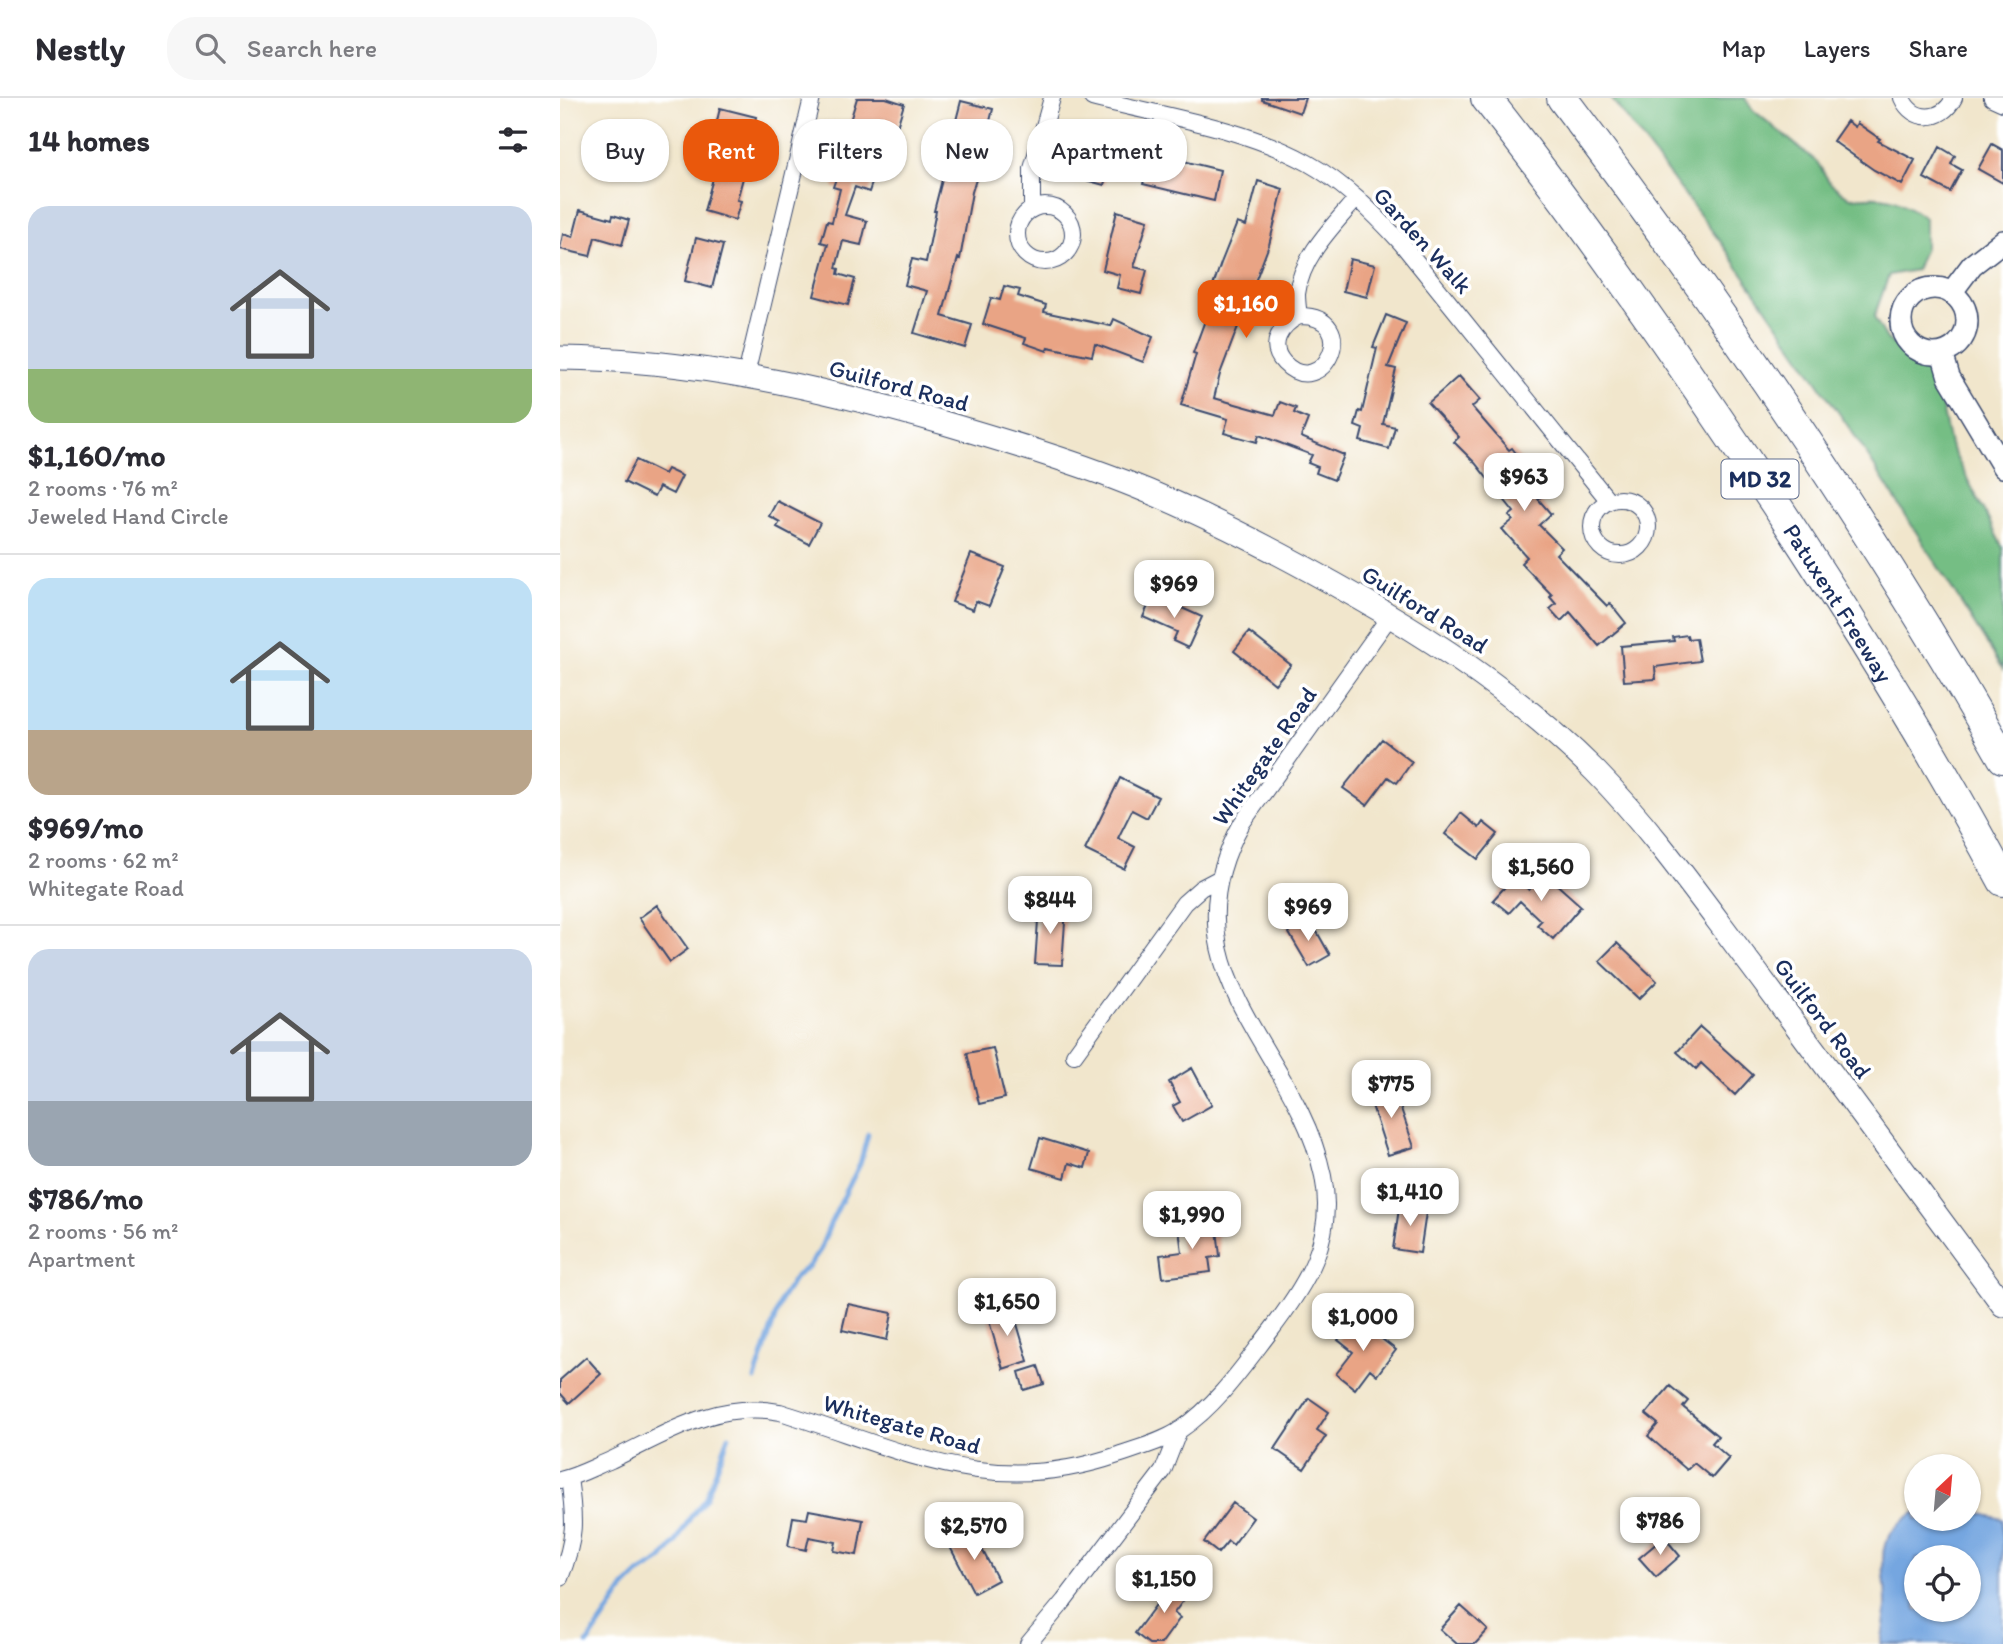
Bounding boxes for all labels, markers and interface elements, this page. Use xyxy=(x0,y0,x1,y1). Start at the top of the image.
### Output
search box xyxy=(167,17,657,80)
text: Nestly xyxy=(35,29,125,68)
icon: search xyxy=(191,29,229,67)
text: Search here xyxy=(247,32,377,64)
text: Map xyxy=(1722,34,1766,63)
text: Layers xyxy=(1804,34,1871,63)
text: Share xyxy=(1909,34,1968,63)
chip: Buy xyxy=(581,119,669,182)
chip: Rent xyxy=(683,119,779,182)
chip: Filters xyxy=(793,119,907,182)
chip: New xyxy=(921,119,1013,182)
chip: Apartment xyxy=(1027,119,1187,182)
icon: filters xyxy=(494,121,532,159)
text: 14 homes xyxy=(28,122,150,159)
street label: Garden Walk xyxy=(1367,181,1479,299)
icon: home xyxy=(217,251,343,377)
pin: $1,160 xyxy=(1189,280,1303,340)
text: $1,160 xyxy=(1214,289,1278,317)
street label: Guilford Road xyxy=(826,352,972,418)
text: $1,160/mo xyxy=(28,437,166,474)
pin: $963 xyxy=(1483,454,1565,513)
road number: MD 32 xyxy=(1722,460,1798,498)
text: $963 xyxy=(1500,462,1548,490)
text: 2 rooms · 76 m² xyxy=(28,474,178,502)
text: Jeweled Hand Circle xyxy=(28,502,229,530)
street label: Patuxent Freeway xyxy=(1778,518,1900,687)
street label: Guilford Road xyxy=(1356,559,1494,659)
pin: $969 xyxy=(1133,560,1215,620)
text: $969 xyxy=(1150,569,1198,597)
icon: home xyxy=(217,623,343,749)
street label: Whitegate Road xyxy=(1205,681,1323,831)
text: $969/mo xyxy=(28,809,144,846)
pin: $1,560 xyxy=(1484,844,1598,903)
text: 2 rooms · 62 m² xyxy=(28,846,179,874)
text: $1,560 xyxy=(1508,852,1574,880)
text: Whitegate Road xyxy=(28,874,184,902)
pin: $844 xyxy=(1009,876,1091,936)
pin: $969 xyxy=(1267,884,1349,943)
text: $844 xyxy=(1024,885,1076,913)
text: $969 xyxy=(1284,892,1332,920)
street label: Guilford Road xyxy=(1768,952,1878,1084)
icon: home xyxy=(217,994,343,1120)
pin: $775 xyxy=(1350,1060,1432,1120)
text: $775 xyxy=(1368,1069,1414,1097)
pin: $1,410 xyxy=(1353,1168,1467,1228)
text: $1,410 xyxy=(1377,1177,1443,1205)
text: $786/mo xyxy=(28,1180,143,1217)
pin: $1,990 xyxy=(1135,1192,1249,1251)
text: $1,990 xyxy=(1159,1200,1225,1228)
text: 2 rooms · 56 m² xyxy=(28,1217,179,1245)
text: Apartment xyxy=(28,1245,135,1273)
pin: $1,650 xyxy=(950,1278,1064,1338)
text: $1,650 xyxy=(974,1287,1040,1315)
pin: $1,000 xyxy=(1306,1294,1420,1353)
text: $1,000 xyxy=(1328,1302,1398,1330)
street label: Whitegate Road xyxy=(820,1388,984,1460)
north arrow xyxy=(1904,1454,1981,1531)
map controls xyxy=(1904,1454,1981,1622)
pin: $786 xyxy=(1619,1498,1701,1557)
pin: $2,570 xyxy=(917,1502,1031,1562)
text: $786 xyxy=(1636,1506,1684,1534)
text: $2,570 xyxy=(941,1511,1007,1539)
button: locate xyxy=(1904,1545,1981,1622)
pin: $1,150 xyxy=(1107,1556,1221,1615)
text: $1,150 xyxy=(1132,1564,1196,1592)

